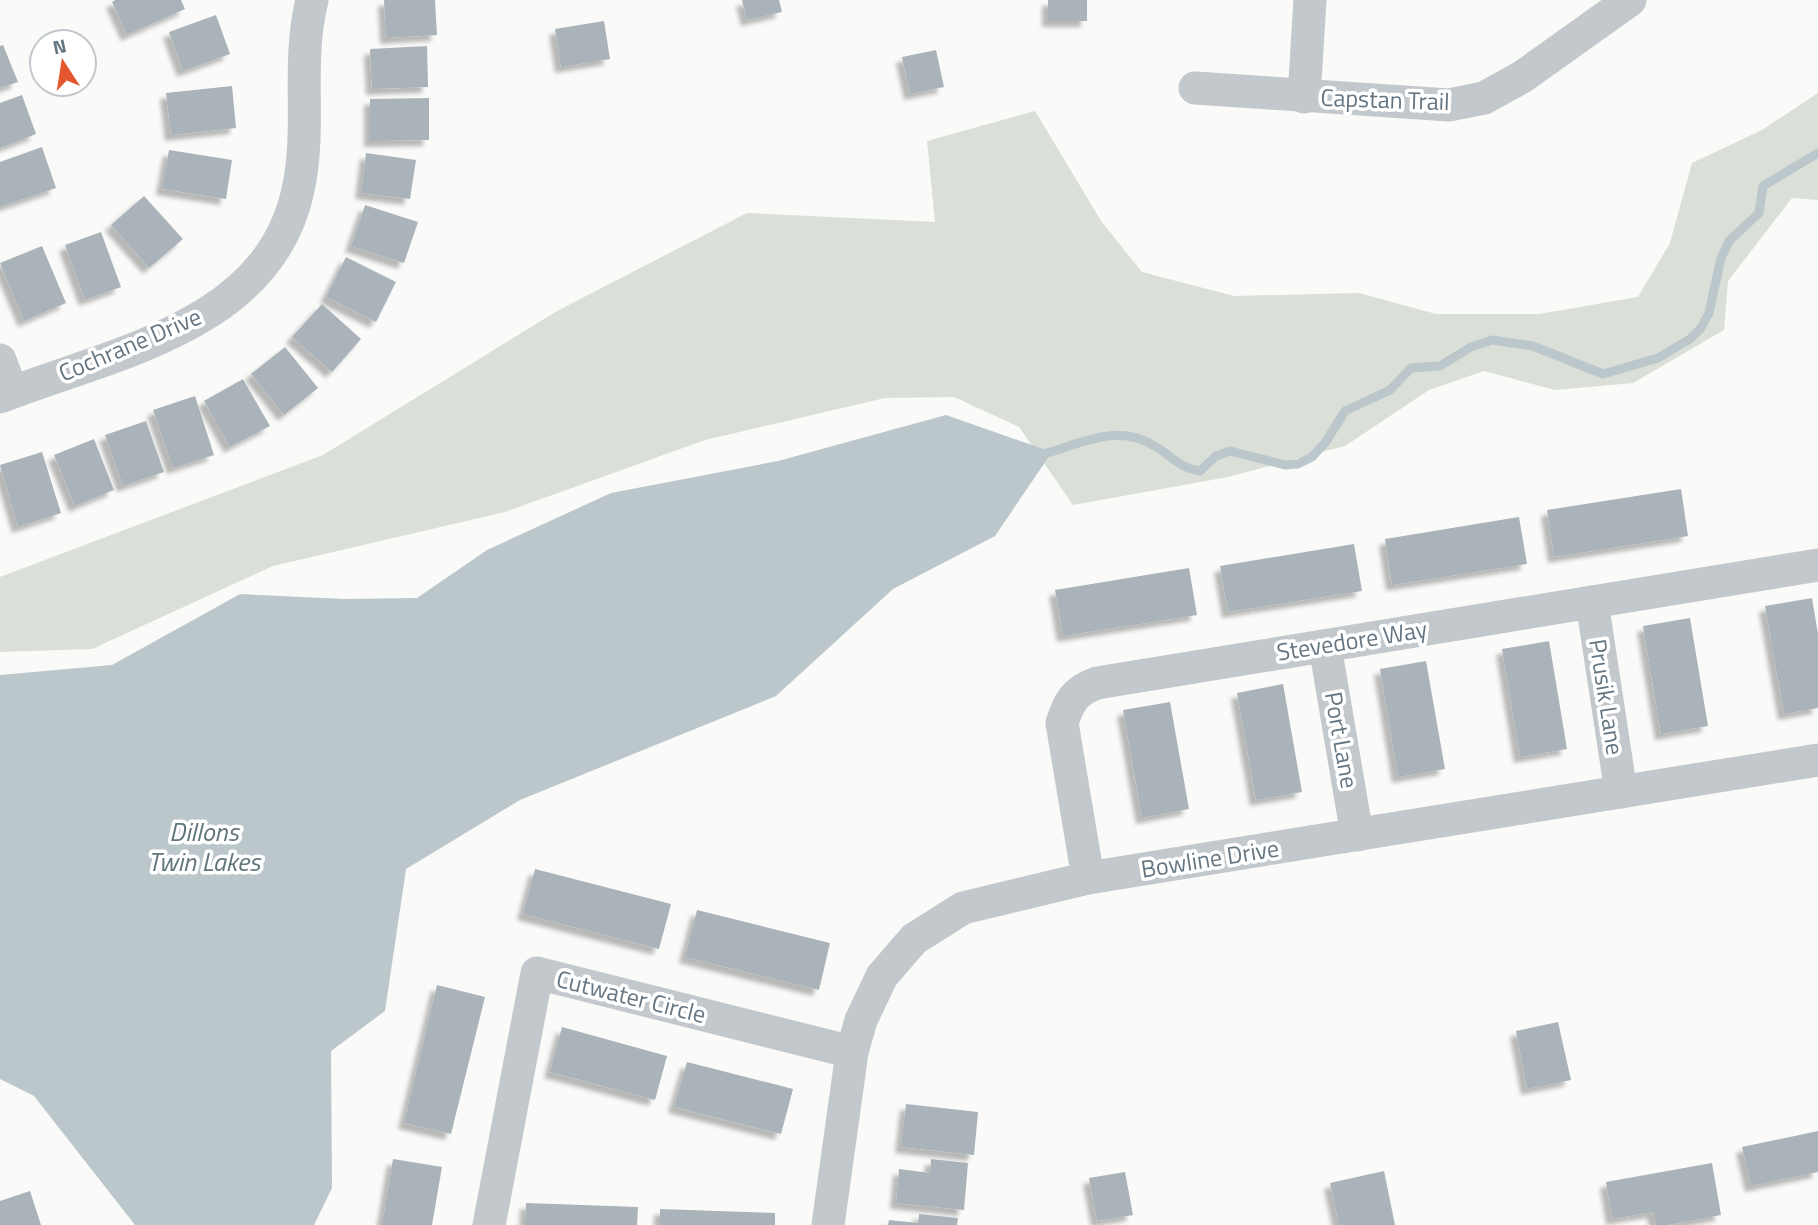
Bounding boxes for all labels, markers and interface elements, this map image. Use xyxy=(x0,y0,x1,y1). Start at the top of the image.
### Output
north arrow xyxy=(28,28,98,98)
text: N xyxy=(50,30,69,61)
street label: Capstan Trail xyxy=(1320,79,1450,119)
street label: Cochrane Drive xyxy=(53,298,207,390)
street label: Stevedore Way xyxy=(1274,610,1430,670)
street label: Prusik Lane xyxy=(1580,636,1634,757)
street label: Port Lane xyxy=(1316,689,1368,791)
water label: Dillons Twin Lakes xyxy=(148,812,262,881)
street label: Bowline Drive xyxy=(1138,829,1281,887)
street label: Cutwater Circle xyxy=(553,960,710,1032)

